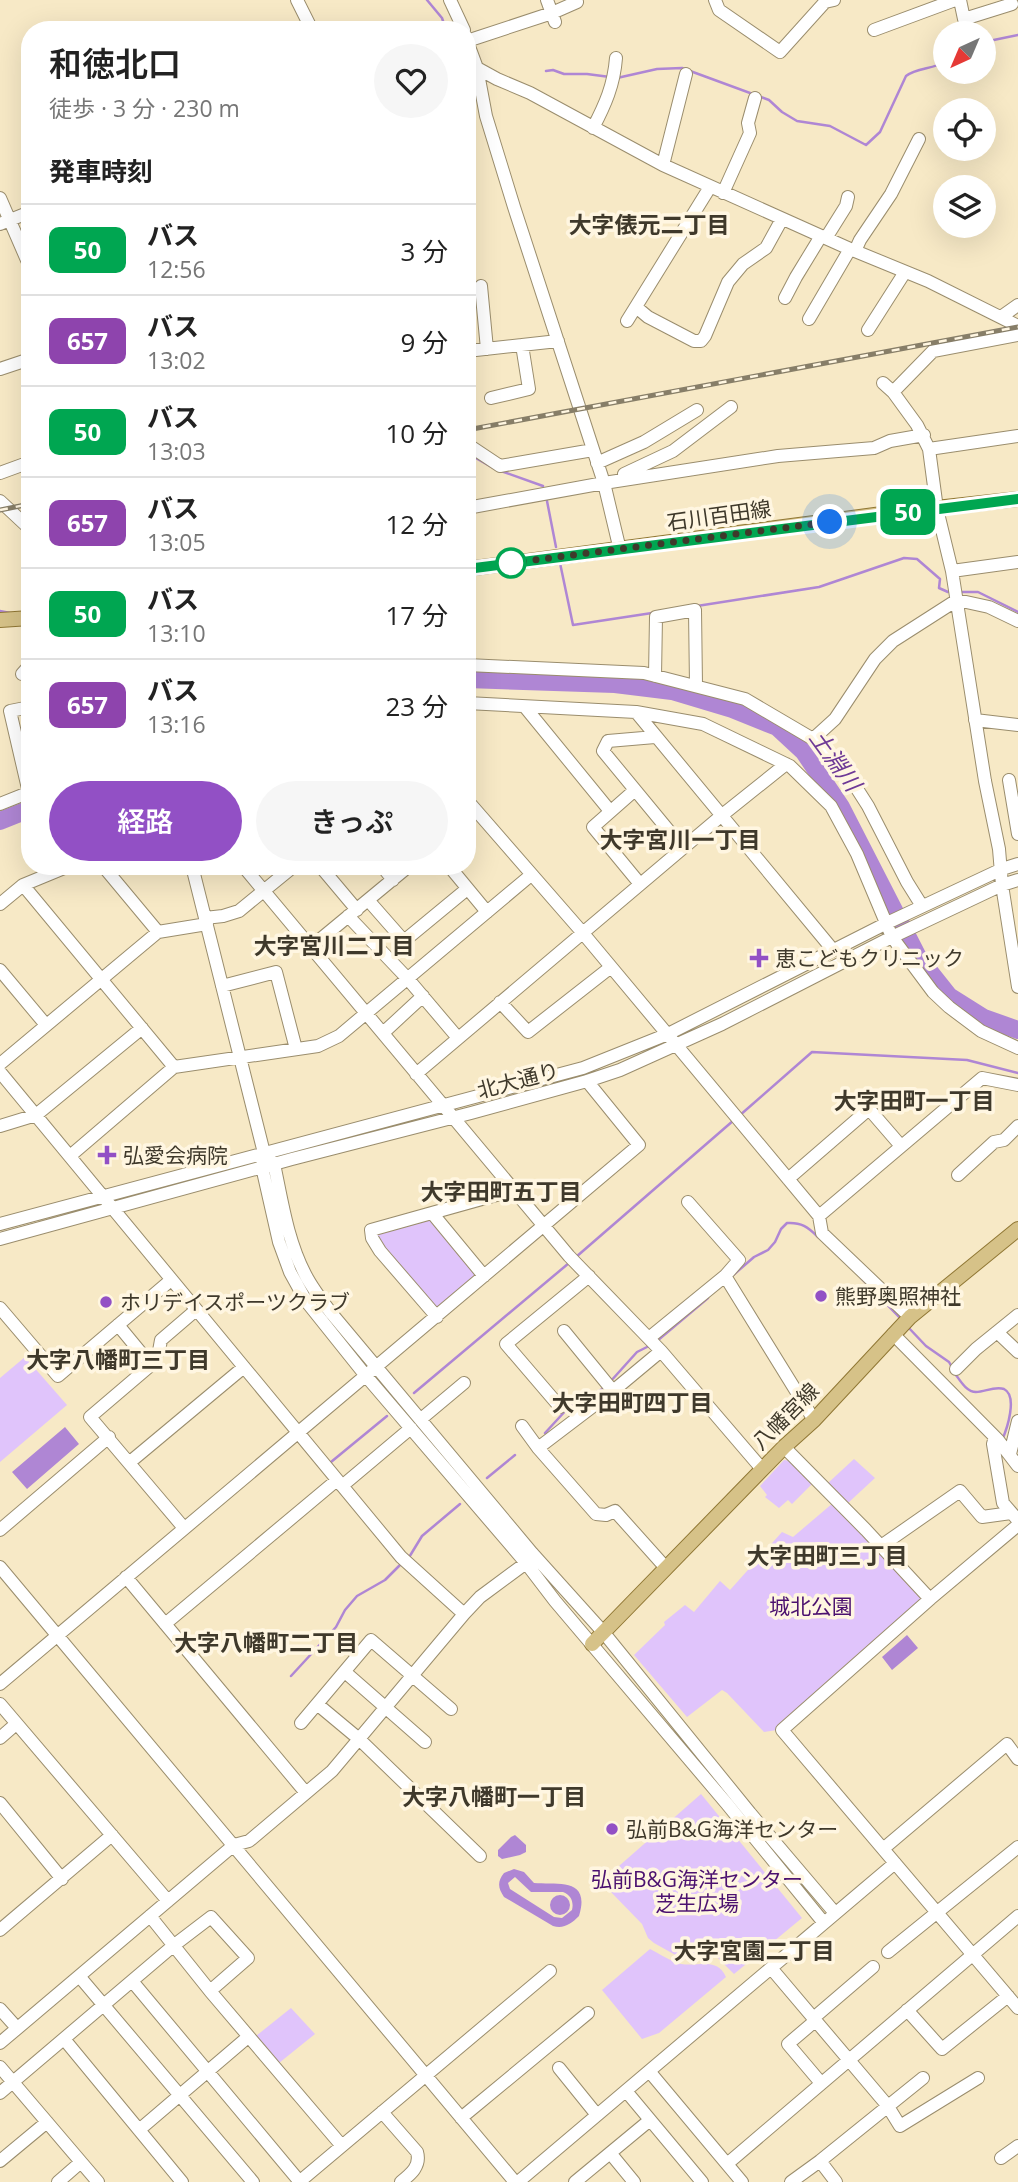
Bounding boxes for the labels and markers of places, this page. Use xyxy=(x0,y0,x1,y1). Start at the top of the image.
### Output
unlabelled marker xyxy=(496,548,526,578)
place label: 恵こどもクリニック xyxy=(775,944,964,972)
marker: 恵こどもクリニック xyxy=(749,948,769,968)
place label: 弘愛会病院 xyxy=(123,1141,228,1169)
marker: 弘愛会病院 xyxy=(97,1145,117,1165)
place label: 熊野奥照神社 xyxy=(835,1282,961,1310)
place label: ホリデイスポーツクラブ xyxy=(120,1288,350,1316)
marker: 熊野奥照神社 xyxy=(813,1288,829,1304)
marker: ホリデイスポーツクラブ xyxy=(98,1294,114,1310)
place label: 弘前B&G海洋センター xyxy=(626,1815,838,1843)
marker: 弘前B&G海洋センター xyxy=(604,1821,620,1837)

